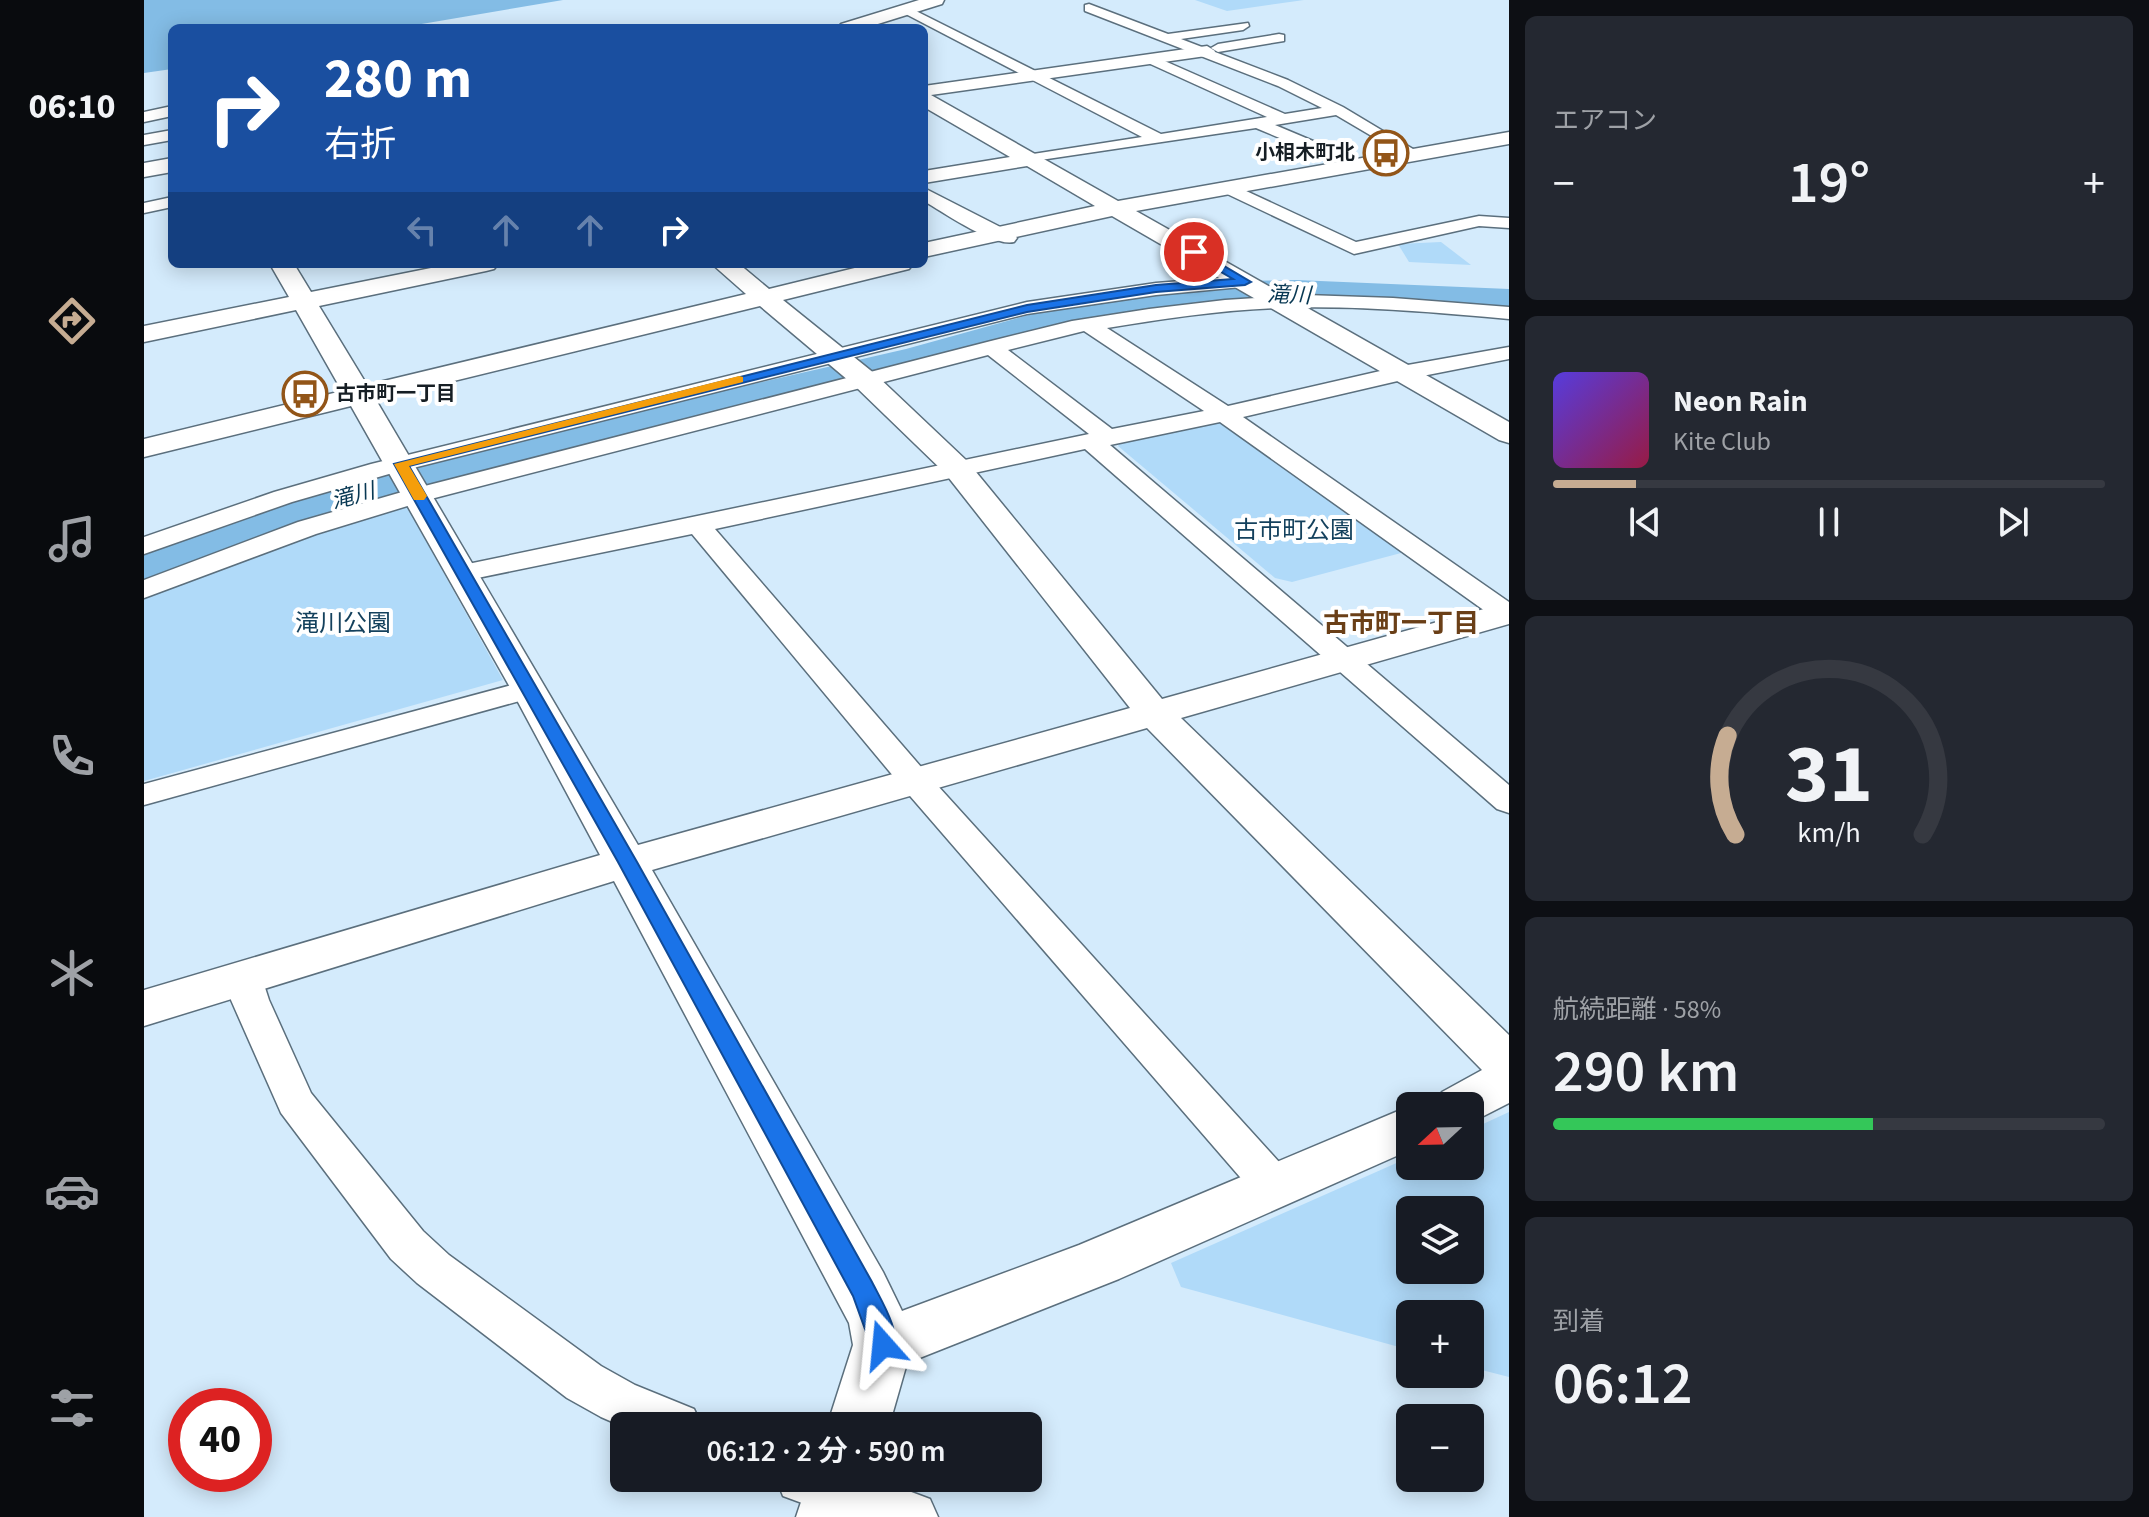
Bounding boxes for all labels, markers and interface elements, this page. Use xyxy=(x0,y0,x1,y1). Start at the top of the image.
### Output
text: 280 m xyxy=(324,40,472,119)
icon: right xyxy=(192,56,296,160)
text: 06:10 xyxy=(29,81,115,132)
text: エアコン xyxy=(1553,102,1657,139)
text: 右折 xyxy=(324,119,396,170)
bus stop icon: 小相木町北 xyxy=(1362,129,1410,177)
place label: 小相木町北 xyxy=(1255,139,1355,167)
text: 19° xyxy=(1788,141,1870,226)
text: − xyxy=(1553,153,1575,216)
text: + xyxy=(2083,153,2105,216)
icon: left xyxy=(400,208,444,252)
icon: ahead xyxy=(484,208,528,252)
icon: ahead xyxy=(568,208,612,252)
icon: right xyxy=(652,208,696,252)
pin xyxy=(1160,218,1228,286)
icon: arrive xyxy=(1172,230,1216,274)
water label: 滝川 xyxy=(1266,278,1314,312)
icon: directions xyxy=(44,293,100,349)
bus stop icon: 古市町一丁目 xyxy=(281,370,329,418)
place label: 古市町一丁目 xyxy=(336,380,456,408)
text: Neon Rain xyxy=(1673,380,1808,423)
text: Kite Club xyxy=(1673,423,1771,460)
water label: 滝川 xyxy=(328,474,380,517)
icon: previous xyxy=(1623,500,1667,544)
icon: pause xyxy=(1807,500,1851,544)
icon: next xyxy=(1991,500,2035,544)
icon: music xyxy=(44,511,100,567)
park label: 古市町公園 xyxy=(1234,513,1354,548)
district label: 古市町一丁目 xyxy=(1323,605,1479,642)
park label: 滝川公園 xyxy=(295,606,391,641)
text: 31 xyxy=(1785,715,1873,833)
icon: phone xyxy=(44,728,100,784)
text: km/h xyxy=(1797,813,1861,853)
icon: climate xyxy=(44,945,100,1001)
text: 航続距離 · 58% xyxy=(1553,991,1721,1028)
text: 290 km xyxy=(1553,1030,1739,1115)
north arrow xyxy=(1396,1092,1484,1180)
map controls xyxy=(1396,1092,1484,1492)
icon: car xyxy=(44,1163,100,1219)
button: layers xyxy=(1396,1196,1484,1284)
button: + xyxy=(1396,1300,1484,1388)
position arrow xyxy=(841,1303,925,1387)
text: 到着 xyxy=(1553,1303,1605,1340)
text: 06:12 xyxy=(1553,1342,1693,1427)
icon: filters xyxy=(44,1380,100,1436)
speed limit sign: 40 xyxy=(168,1388,272,1492)
button: − xyxy=(1396,1404,1484,1492)
text: 06:12 · 2 分 · 590 m xyxy=(706,1430,946,1473)

